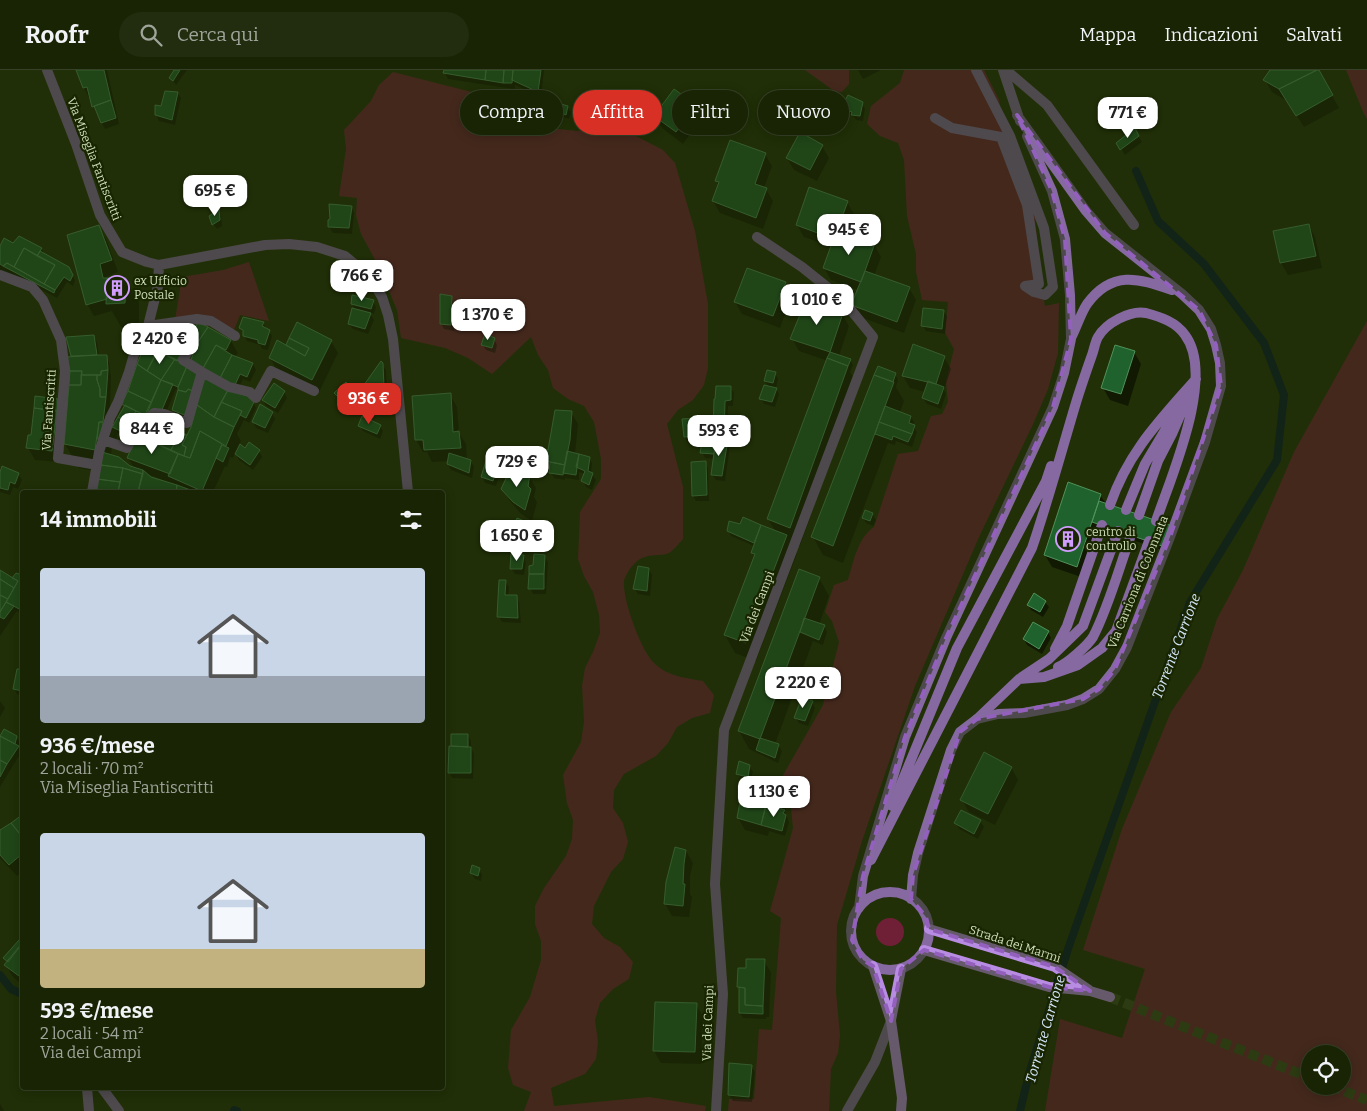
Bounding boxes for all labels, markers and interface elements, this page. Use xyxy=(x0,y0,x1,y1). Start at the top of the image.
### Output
search box xyxy=(119,12,469,57)
text: Roofr xyxy=(25,21,89,49)
icon: search xyxy=(137,21,165,49)
text: Cerca qui xyxy=(177,23,259,46)
text: Mappa xyxy=(1080,24,1136,46)
text: Indicazioni xyxy=(1164,24,1258,46)
text: Salvati xyxy=(1286,24,1342,46)
chip: Compra xyxy=(460,90,563,135)
chip: Affitta xyxy=(573,90,662,135)
chip: Filtri xyxy=(672,90,748,135)
chip: Nuovo xyxy=(758,90,849,135)
street label: Via Miseglia Fantiscritti xyxy=(64,96,124,223)
pin: 771 € xyxy=(1093,97,1163,139)
text: 771 € xyxy=(1109,103,1147,122)
pin: 695 € xyxy=(180,174,250,217)
text: 695 € xyxy=(194,181,236,200)
pin: 945 € xyxy=(814,214,884,256)
text: 945 € xyxy=(828,220,870,239)
pin: 766 € xyxy=(327,260,397,302)
text: 766 € xyxy=(341,266,383,285)
place label: ex Ufficio Postale xyxy=(134,274,187,302)
building icon: ex Ufficio Postale xyxy=(104,275,130,301)
pin: 1 010 € xyxy=(771,284,863,326)
text: 1 010 € xyxy=(792,290,842,309)
pin: 1 370 € xyxy=(442,298,534,341)
text: 1 370 € xyxy=(462,305,514,324)
pin: 2 420 € xyxy=(114,322,206,365)
text: 2 420 € xyxy=(133,329,187,348)
street label: Via Fantiscritti xyxy=(39,369,59,451)
pin: 936 € xyxy=(334,382,404,425)
text: 936 € xyxy=(348,389,390,408)
pin: 844 € xyxy=(117,412,187,455)
pin: 593 € xyxy=(684,414,754,457)
text: 844 € xyxy=(130,419,174,438)
text: 593 € xyxy=(699,421,739,440)
pin: 729 € xyxy=(482,446,552,488)
text: 729 € xyxy=(496,452,538,471)
icon: filters xyxy=(397,506,425,534)
text: 14 immobili xyxy=(40,507,157,533)
street label: Via Carriona di Colonnata xyxy=(1105,513,1171,650)
pin: 1 650 € xyxy=(471,520,563,562)
place label: centro di controllo xyxy=(1086,525,1137,553)
text: 1 650 € xyxy=(491,526,543,545)
building icon: centro di controllo xyxy=(1055,526,1081,552)
street label: Via dei Campi xyxy=(737,569,777,645)
water label: Torrente Carrione xyxy=(1149,591,1204,701)
icon: home xyxy=(188,601,278,691)
pin: 2 220 € xyxy=(757,666,849,709)
text: 2 220 € xyxy=(776,673,830,692)
text: 936 €/mese xyxy=(40,733,155,759)
text: 2 locali · 70 m² xyxy=(40,759,144,778)
pin: 1 130 € xyxy=(728,776,820,818)
text: Via Miseglia Fantiscritti xyxy=(40,778,214,797)
text: 1 130 € xyxy=(749,782,799,801)
icon: home xyxy=(188,866,278,956)
street label: Strada dei Marmi xyxy=(967,923,1063,966)
water label: Torrente Carrione xyxy=(1022,973,1069,1085)
street label: Via dei Campi xyxy=(700,984,716,1061)
text: 593 €/mese xyxy=(40,998,154,1024)
text: 2 locali · 54 m² xyxy=(40,1024,144,1043)
text: Via dei Campi xyxy=(40,1043,141,1062)
map controls xyxy=(1301,1045,1351,1095)
button: locate xyxy=(1301,1045,1351,1095)

